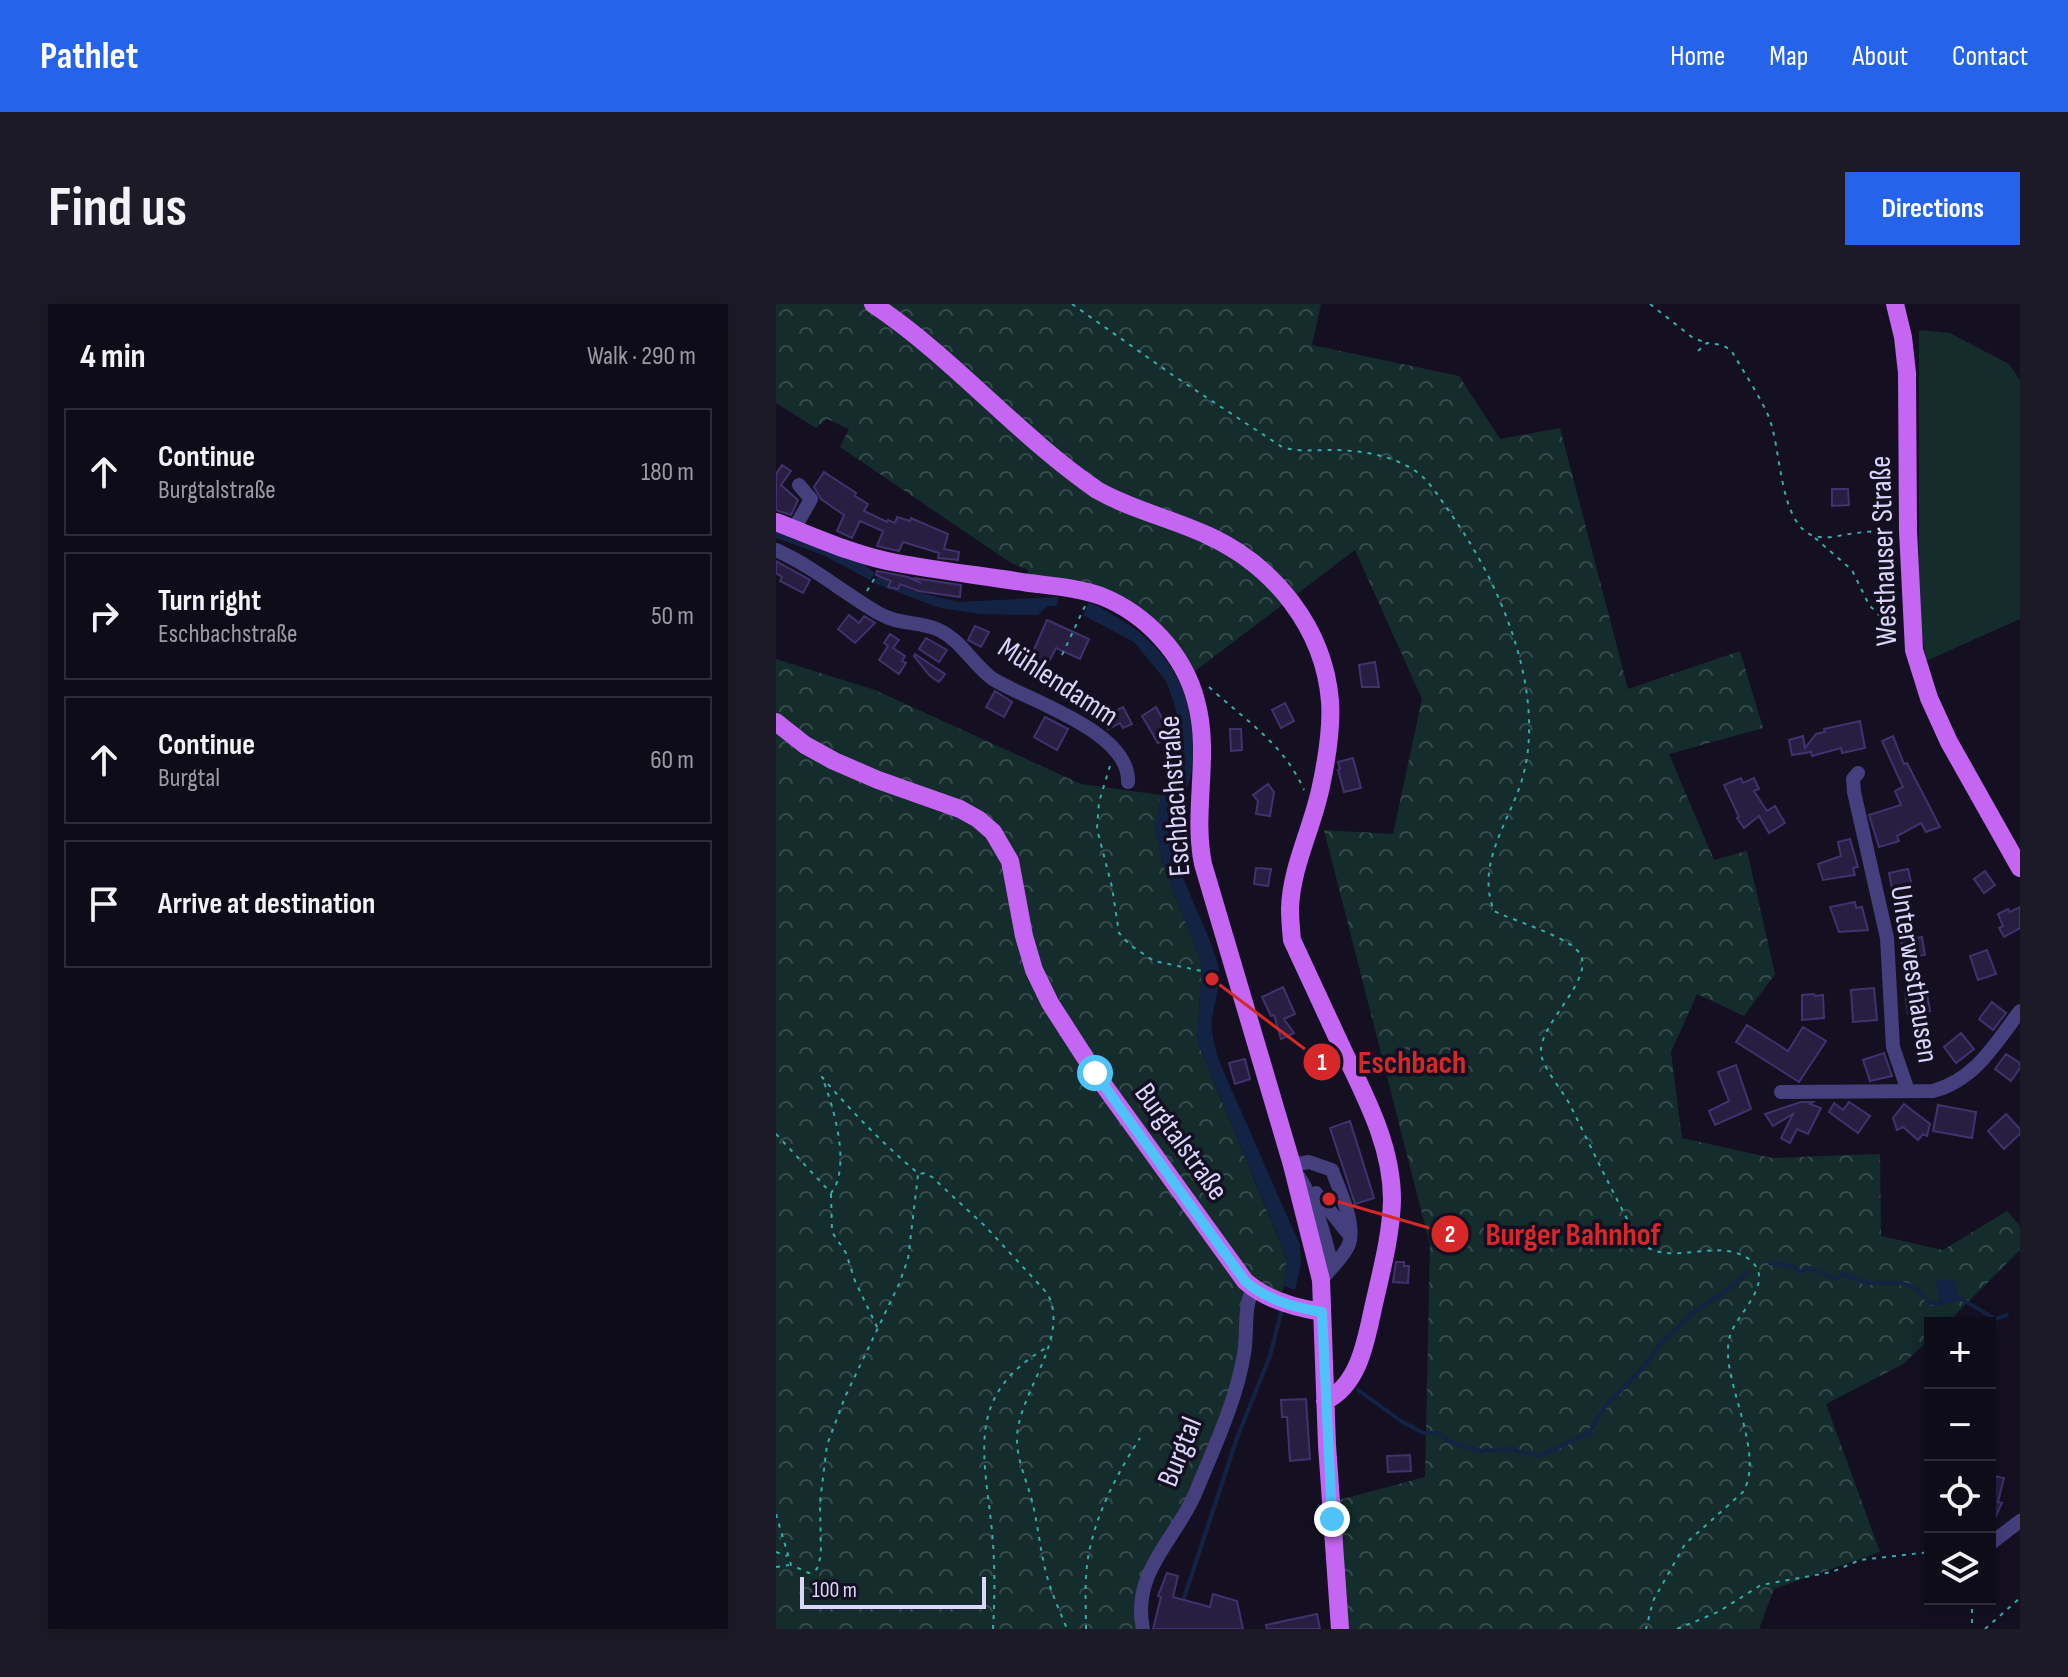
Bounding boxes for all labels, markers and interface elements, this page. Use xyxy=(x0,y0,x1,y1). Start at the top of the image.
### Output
text: Pathlet xyxy=(40,34,138,79)
text: Home xyxy=(1670,40,1725,73)
text: Map xyxy=(1769,40,1808,73)
text: About xyxy=(1852,40,1908,73)
text: Contact xyxy=(1952,40,2028,73)
button: Directions xyxy=(1845,172,2020,245)
text: Find us xyxy=(48,175,187,242)
text: 4 min xyxy=(80,336,146,377)
text: Walk · 290 m xyxy=(587,341,696,372)
text: Continue xyxy=(158,439,255,475)
icon: ahead xyxy=(82,450,126,494)
street label: Westhauser Straße xyxy=(1863,455,1905,647)
text: 180 m xyxy=(641,457,694,488)
text: Burgtalstraße xyxy=(158,475,276,506)
text: Turn right xyxy=(158,583,261,619)
icon: right xyxy=(82,594,126,638)
text: 50 m xyxy=(651,601,694,632)
text: Eschbachstraße xyxy=(158,619,298,650)
street label: Mühlendamm xyxy=(991,630,1125,734)
street label: Eschbachstraße xyxy=(1151,714,1199,878)
text: Continue xyxy=(158,727,255,763)
icon: ahead xyxy=(82,738,126,782)
text: 60 m xyxy=(650,745,694,776)
text: Burgtal xyxy=(158,763,220,794)
icon: arrive xyxy=(82,882,126,926)
street label: Unterwesthausen xyxy=(1882,883,1946,1065)
text: Arrive at destination xyxy=(158,886,375,922)
callout: Eschbach xyxy=(1302,1034,1482,1090)
text: Eschbach xyxy=(1358,1044,1466,1083)
text: 1 xyxy=(1317,1048,1327,1077)
route start xyxy=(1077,1055,1113,1091)
street label: Burgtalstraße xyxy=(1126,1076,1236,1208)
callout: Burger Bahnhof xyxy=(1430,1206,1677,1262)
text: Burger Bahnhof xyxy=(1485,1216,1662,1255)
text: 2 xyxy=(1445,1220,1455,1249)
map controls xyxy=(1924,1317,1996,1605)
button: + xyxy=(1924,1317,1996,1389)
button: − xyxy=(1924,1389,1996,1461)
street label: Burgtal xyxy=(1150,1412,1210,1492)
button: locate xyxy=(1924,1461,1996,1533)
route end xyxy=(1314,1501,1350,1537)
button: layers xyxy=(1924,1533,1996,1605)
scale bar xyxy=(800,1573,986,1609)
text: 100 m xyxy=(812,1577,857,1604)

